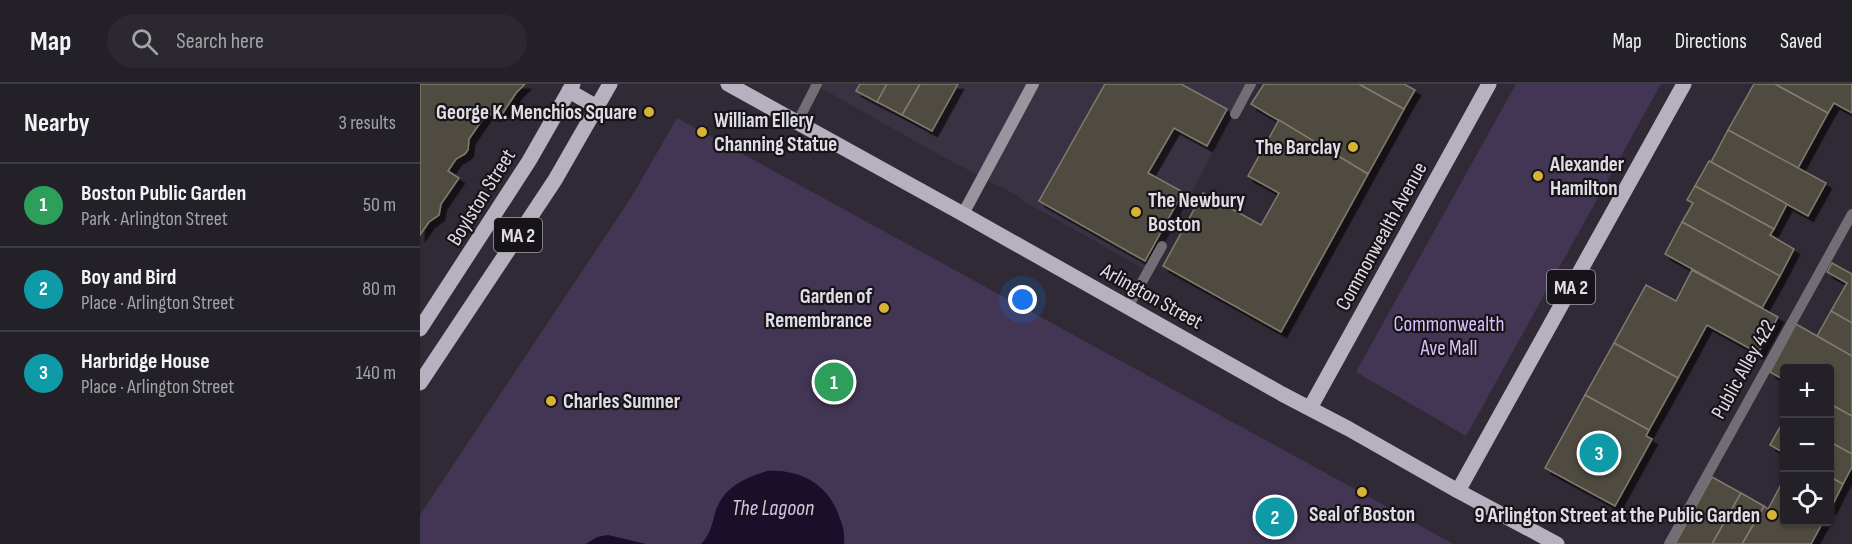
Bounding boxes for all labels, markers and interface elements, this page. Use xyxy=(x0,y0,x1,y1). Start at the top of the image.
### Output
search box xyxy=(107,14,527,68)
text: Map xyxy=(30,25,71,58)
icon: search xyxy=(128,25,161,58)
text: Search here xyxy=(176,28,264,55)
text: Map xyxy=(1612,29,1642,54)
text: Directions xyxy=(1675,29,1747,54)
text: Saved xyxy=(1780,29,1822,54)
place label: George K. Menchios Square xyxy=(436,100,637,125)
marker: George K. Menchios Square xyxy=(642,105,656,119)
text: Nearby xyxy=(24,108,90,139)
place label: William Ellery Channing Statue xyxy=(714,108,837,157)
text: 3 results xyxy=(339,111,396,135)
marker: William Ellery Channing Statue xyxy=(695,125,709,139)
place label: The Barclay xyxy=(1255,135,1341,160)
marker: The Barclay xyxy=(1346,140,1360,154)
street label: Boylston Street xyxy=(442,144,521,250)
place label: Alexander Hamilton xyxy=(1549,152,1625,201)
street label: Commonwealth Avenue xyxy=(1330,158,1433,315)
marker: Alexander Hamilton xyxy=(1531,169,1545,183)
text: Boston Public Garden xyxy=(81,180,246,207)
place label: The Newbury Boston xyxy=(1148,188,1245,237)
text: 1 xyxy=(40,193,47,217)
text: 50 m xyxy=(363,193,396,217)
marker: The Newbury Boston xyxy=(1129,205,1143,219)
text: Park · Arlington Street xyxy=(81,207,228,231)
road number: MA 2 xyxy=(494,218,542,252)
street label: Arlington Street xyxy=(1096,258,1207,335)
text: Boy and Bird xyxy=(81,264,176,291)
road number: MA 2 xyxy=(1547,270,1595,304)
text: 2 xyxy=(39,277,48,301)
text: 80 m xyxy=(362,277,396,301)
place label: Garden of Remembrance xyxy=(765,284,872,333)
your location xyxy=(1008,285,1037,314)
text: Place · Arlington Street xyxy=(81,291,234,315)
marker: Garden of Remembrance xyxy=(877,301,891,315)
park label: Commonwealth Ave Mall xyxy=(1394,312,1504,361)
street label: Public Alley 422 xyxy=(1706,315,1781,423)
text: Harbridge House xyxy=(81,348,210,375)
pin: 1 xyxy=(814,360,854,404)
text: 3 xyxy=(39,361,48,385)
text: 140 m xyxy=(356,361,396,385)
map controls xyxy=(1780,364,1834,526)
button: + xyxy=(1780,364,1834,418)
text: Place · Arlington Street xyxy=(81,375,234,399)
place label: Charles Sumner xyxy=(563,389,681,414)
marker: Charles Sumner xyxy=(544,394,558,408)
button: − xyxy=(1780,418,1834,472)
pin: 3 xyxy=(1580,430,1618,476)
button: locate xyxy=(1780,472,1834,526)
marker: Seal of Boston xyxy=(1355,485,1369,499)
pin: 2 xyxy=(1256,494,1294,540)
water label: The Lagoon xyxy=(732,495,814,522)
place label: Seal of Boston xyxy=(1309,502,1415,527)
place label: 9 Arlington Street at the Public Garden xyxy=(1475,503,1760,528)
marker: 9 Arlington Street at the Public Garden xyxy=(1765,508,1779,522)

